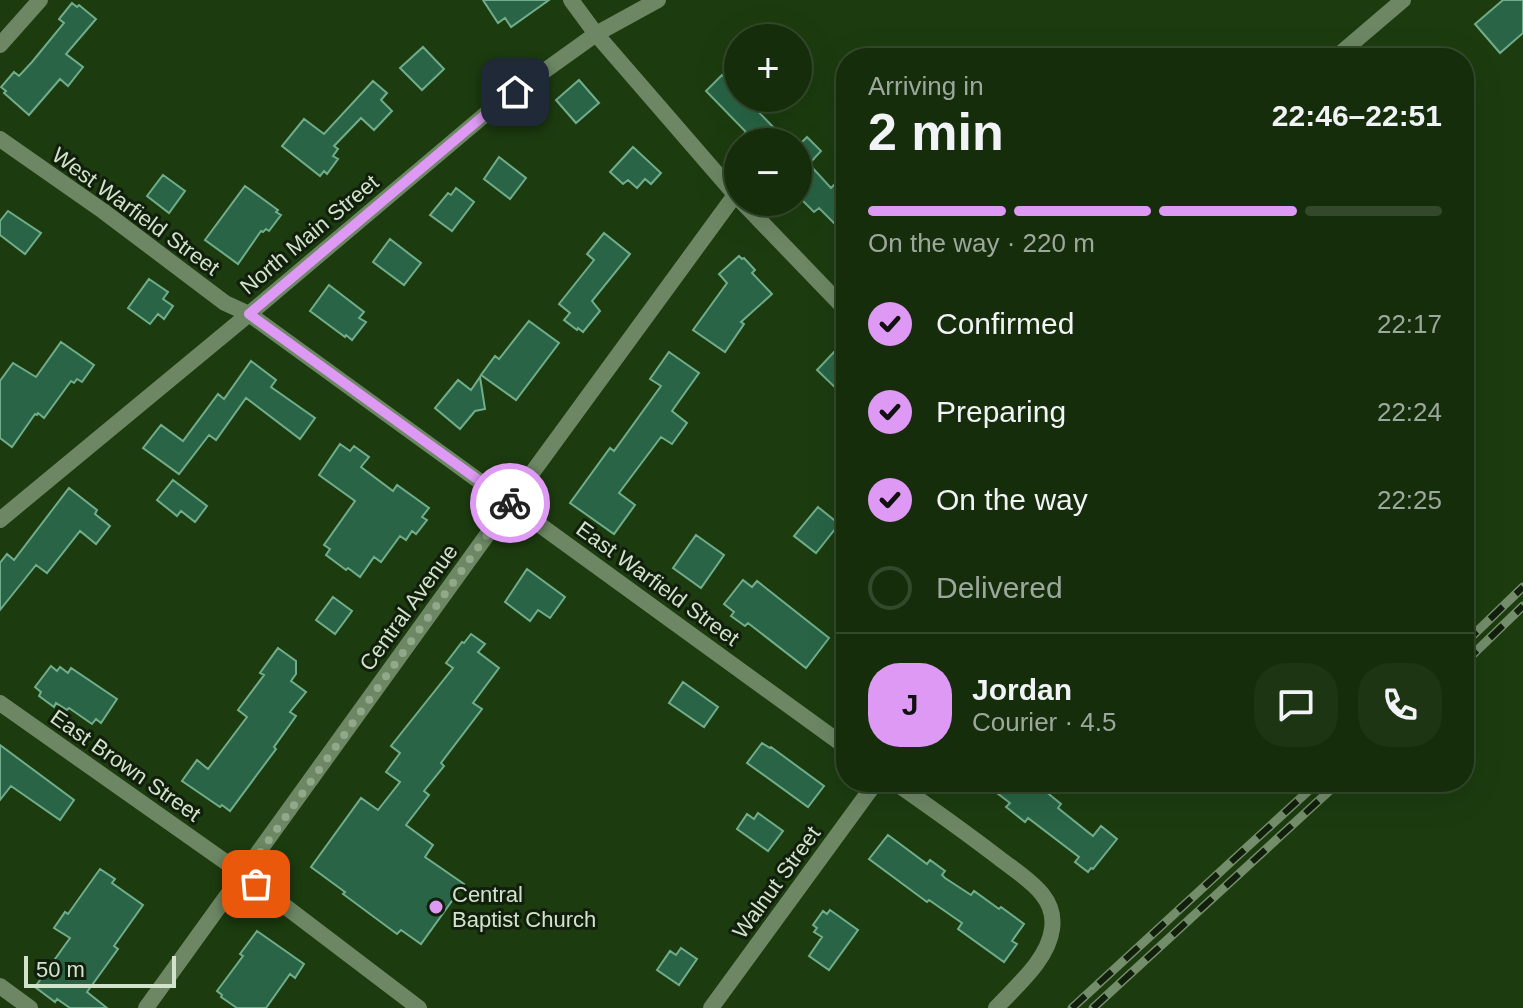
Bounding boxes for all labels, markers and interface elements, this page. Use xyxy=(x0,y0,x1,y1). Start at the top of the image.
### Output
map controls xyxy=(724,24,812,216)
button: + xyxy=(724,24,812,112)
pin xyxy=(481,58,549,126)
icon: home xyxy=(493,70,537,114)
text: Arriving in xyxy=(868,71,984,101)
text: 22:46–22:51 xyxy=(1272,99,1442,132)
text: 2 min xyxy=(868,103,1004,161)
button: − xyxy=(724,128,812,216)
street label: West Warfield Street xyxy=(47,142,224,280)
street label: North Main Street xyxy=(235,169,383,299)
text: On the way · 220 m xyxy=(868,228,1095,258)
icon: check xyxy=(868,302,912,346)
text: Confirmed xyxy=(936,307,1074,340)
text: 22:17 xyxy=(1377,309,1442,339)
icon: check xyxy=(868,390,912,434)
text: Preparing xyxy=(936,395,1066,428)
text: 22:24 xyxy=(1377,397,1442,427)
courier xyxy=(470,463,550,543)
icon: check xyxy=(868,478,912,522)
icon: bike xyxy=(488,481,532,525)
text: On the way xyxy=(936,483,1088,516)
text: 22:25 xyxy=(1377,485,1442,515)
street label: East Warfield Street xyxy=(572,516,744,651)
street label: Central Avenue xyxy=(354,539,463,675)
text: Delivered xyxy=(936,571,1063,604)
button: chat xyxy=(1254,663,1338,747)
button: phone xyxy=(1358,663,1442,747)
text: Jordan xyxy=(972,673,1072,706)
text: J xyxy=(902,688,918,721)
street label: East Brown Street xyxy=(46,704,206,827)
text: Courier · 4.5 xyxy=(972,707,1117,737)
street label: Walnut Street xyxy=(727,821,825,943)
pin xyxy=(222,850,290,918)
icon: bag xyxy=(234,862,278,906)
place label: Central Baptist Church xyxy=(452,882,596,932)
marker: Central Baptist Church xyxy=(427,898,445,916)
scale bar xyxy=(24,952,176,988)
text: 50 m xyxy=(36,957,85,982)

